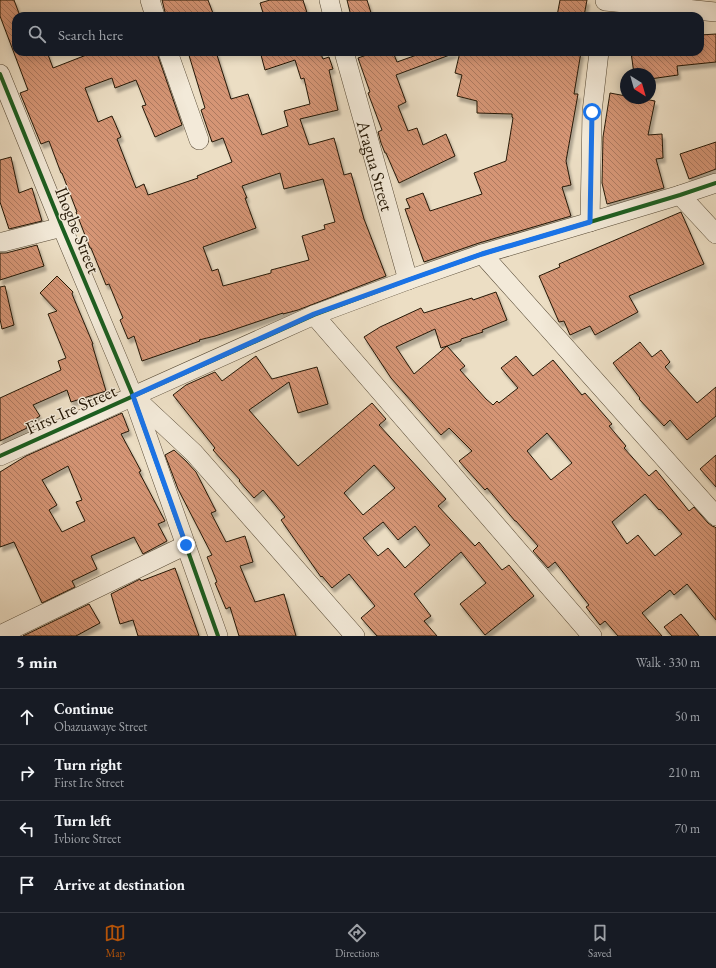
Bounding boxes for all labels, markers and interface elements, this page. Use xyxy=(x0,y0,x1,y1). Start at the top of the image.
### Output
search box xyxy=(12,12,704,56)
icon: search xyxy=(26,23,48,45)
text: Search here xyxy=(58,25,123,44)
north arrow xyxy=(620,68,656,104)
route start xyxy=(583,103,601,121)
street label: Aragua Street xyxy=(352,117,400,214)
street label: Ihogbe Street xyxy=(50,183,106,277)
street label: First Ire Street xyxy=(22,379,120,439)
route end xyxy=(177,536,195,554)
text: 5 min xyxy=(16,651,57,673)
text: Walk · 330 m xyxy=(636,654,700,671)
text: Continue xyxy=(54,699,114,718)
icon: ahead xyxy=(16,706,38,728)
text: 50 m xyxy=(675,708,700,725)
text: Obazuawaye Street xyxy=(54,718,147,735)
text: Turn right xyxy=(54,755,122,774)
icon: right xyxy=(16,762,38,784)
text: 210 m xyxy=(669,764,700,781)
text: First Ire Street xyxy=(54,774,124,791)
text: Turn left xyxy=(54,811,111,830)
icon: left xyxy=(16,818,38,840)
text: 70 m xyxy=(675,820,700,837)
text: Ivbiore Street xyxy=(54,830,121,847)
icon: arrive xyxy=(16,874,38,896)
text: Arrive at destination xyxy=(54,875,185,894)
tab: Map xyxy=(104,922,126,960)
tab: Directions xyxy=(335,922,379,960)
tab: Saved xyxy=(588,922,612,960)

